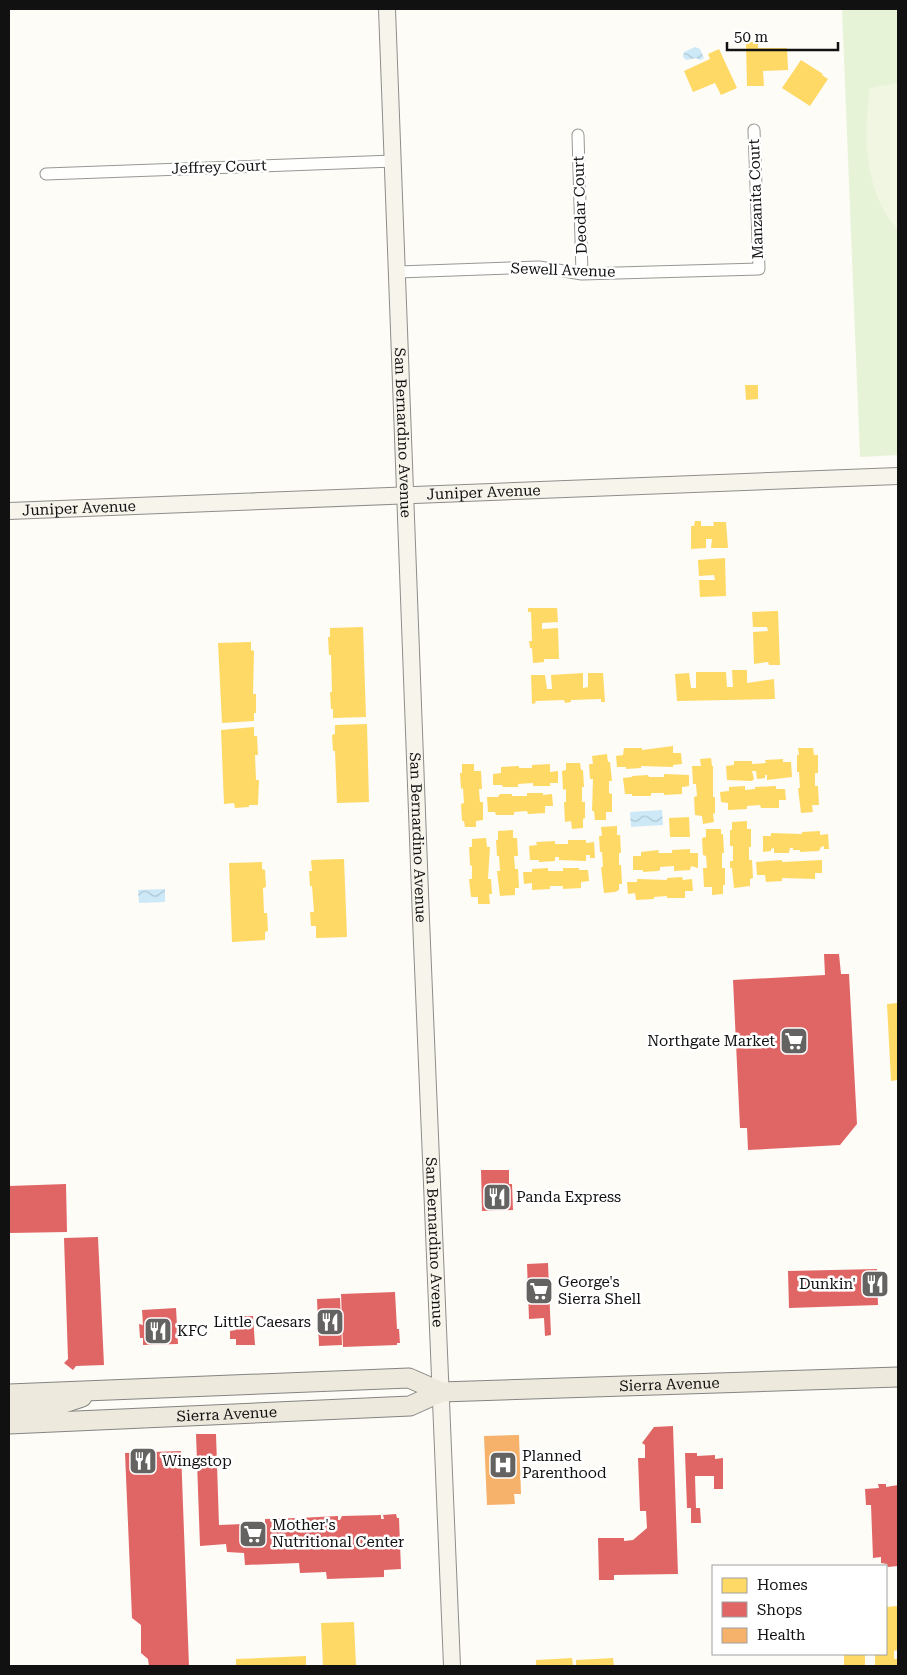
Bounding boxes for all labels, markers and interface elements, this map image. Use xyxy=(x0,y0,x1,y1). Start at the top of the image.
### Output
scale bar xyxy=(727,20,838,52)
text: 50 m xyxy=(734,28,769,46)
street label: Manzanita Court xyxy=(745,138,767,259)
street label: Deodar Court xyxy=(569,155,591,254)
street label: Jeffrey Court xyxy=(171,156,267,178)
street label: Sewell Avenue xyxy=(510,259,616,281)
street label: San Bernardino Avenue xyxy=(391,347,415,518)
street label: Juniper Avenue xyxy=(426,481,541,504)
street label: Juniper Avenue xyxy=(22,497,136,519)
street label: San Bernardino Avenue xyxy=(406,752,430,923)
supermarket icon: Northgate Market xyxy=(779,1026,809,1056)
place label: Northgate Market xyxy=(647,1032,775,1050)
street label: San Bernardino Avenue xyxy=(422,1157,447,1328)
restaurant icon: Panda Express xyxy=(482,1182,512,1212)
place label: Panda Express xyxy=(516,1188,621,1206)
restaurant icon: Dunkin' xyxy=(860,1269,890,1299)
place label: George's Sierra Shell xyxy=(558,1273,641,1308)
place label: Dunkin' xyxy=(799,1275,856,1293)
supermarket icon: George's Sierra Shell xyxy=(524,1276,554,1306)
restaurant icon: Little Caesars xyxy=(315,1307,345,1337)
place label: Little Caesars xyxy=(213,1313,311,1331)
restaurant icon: KFC xyxy=(143,1316,173,1346)
place label: KFC xyxy=(177,1322,208,1340)
street label: Sierra Avenue xyxy=(619,1374,720,1395)
street label: Sierra Avenue xyxy=(176,1403,277,1425)
restaurant icon: Wingstop xyxy=(128,1446,158,1476)
place label: Planned Parenthood xyxy=(522,1447,607,1482)
hospital icon: Planned Parenthood xyxy=(488,1450,518,1480)
place label: Wingstop xyxy=(162,1452,232,1470)
place label: Mother's Nutritional Center xyxy=(272,1516,404,1551)
supermarket icon: Mother's Nutritional Center xyxy=(238,1519,268,1549)
legend xyxy=(712,1565,887,1655)
text: Homes xyxy=(757,1576,808,1594)
text: Shops xyxy=(757,1601,802,1619)
text: Health xyxy=(757,1626,806,1644)

